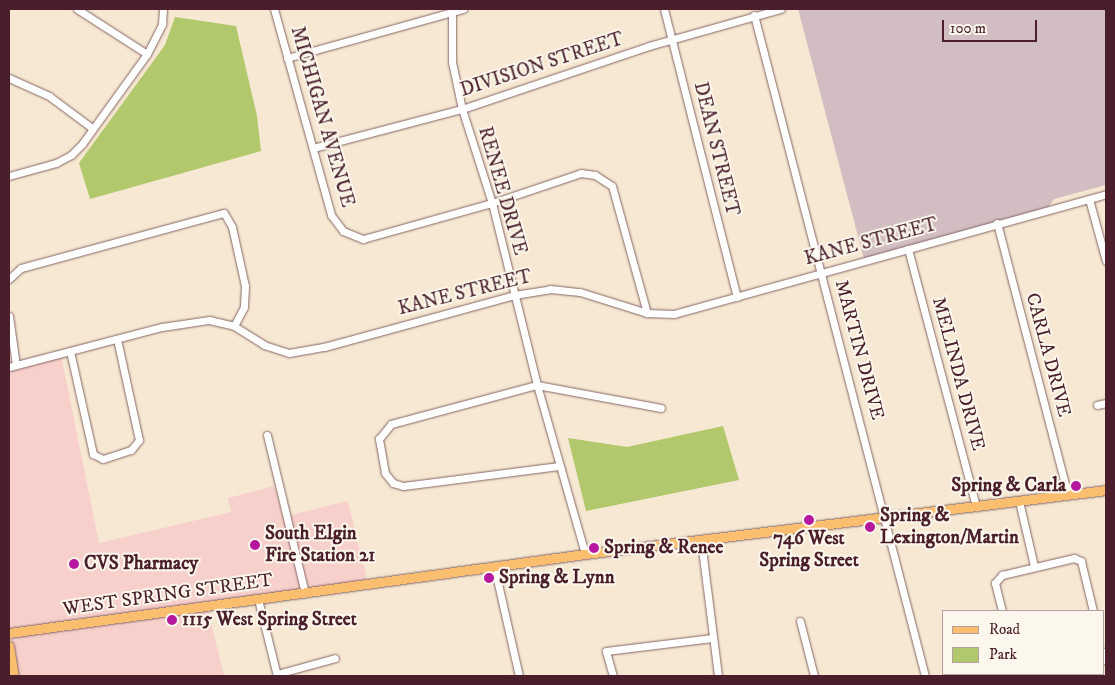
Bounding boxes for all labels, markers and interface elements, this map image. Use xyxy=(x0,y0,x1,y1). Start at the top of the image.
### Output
scale bar xyxy=(945,10,1040,42)
text: 100 m xyxy=(950,19,986,38)
street label: MICHIGAN AVENUE xyxy=(285,24,359,210)
street label: DIVISION STREET xyxy=(457,28,627,102)
street label: DEAN STREET xyxy=(688,80,744,218)
street label: RENEE DRIVE xyxy=(473,124,531,258)
street label: KANE STREET xyxy=(802,213,940,271)
street label: KANE STREET xyxy=(396,265,534,321)
street label: MARTIN DRIVE xyxy=(829,278,889,422)
street label: CARLA DRIVE xyxy=(1020,290,1076,420)
street label: MELINDA DRIVE xyxy=(927,295,989,453)
place label: Spring & Carla xyxy=(951,475,1066,497)
marker: Spring & Carla xyxy=(1070,480,1082,492)
place label: Spring & Lexington/Martin xyxy=(880,505,1019,549)
marker: 746 West Spring Street xyxy=(803,514,815,526)
marker: Spring & Lexington/Martin xyxy=(864,521,876,533)
place label: South Elgin Fire Station 21 xyxy=(265,523,375,567)
place label: 746 West Spring Street xyxy=(759,528,859,572)
place label: Spring & Renee xyxy=(604,537,723,559)
marker: South Elgin Fire Station 21 xyxy=(249,539,261,551)
marker: Spring & Renee xyxy=(588,542,600,554)
place label: CVS Pharmacy xyxy=(84,553,198,575)
marker: CVS Pharmacy xyxy=(68,558,80,570)
place label: Spring & Lynn xyxy=(499,567,615,589)
street label: WEST SPRING STREET xyxy=(62,569,274,621)
marker: Spring & Lynn xyxy=(483,572,495,584)
place label: 1115 West Spring Street xyxy=(182,609,357,631)
legend xyxy=(942,610,1105,675)
marker: 1115 West Spring Street xyxy=(166,614,178,626)
text: Road xyxy=(989,620,1020,639)
text: Park xyxy=(989,645,1017,664)

